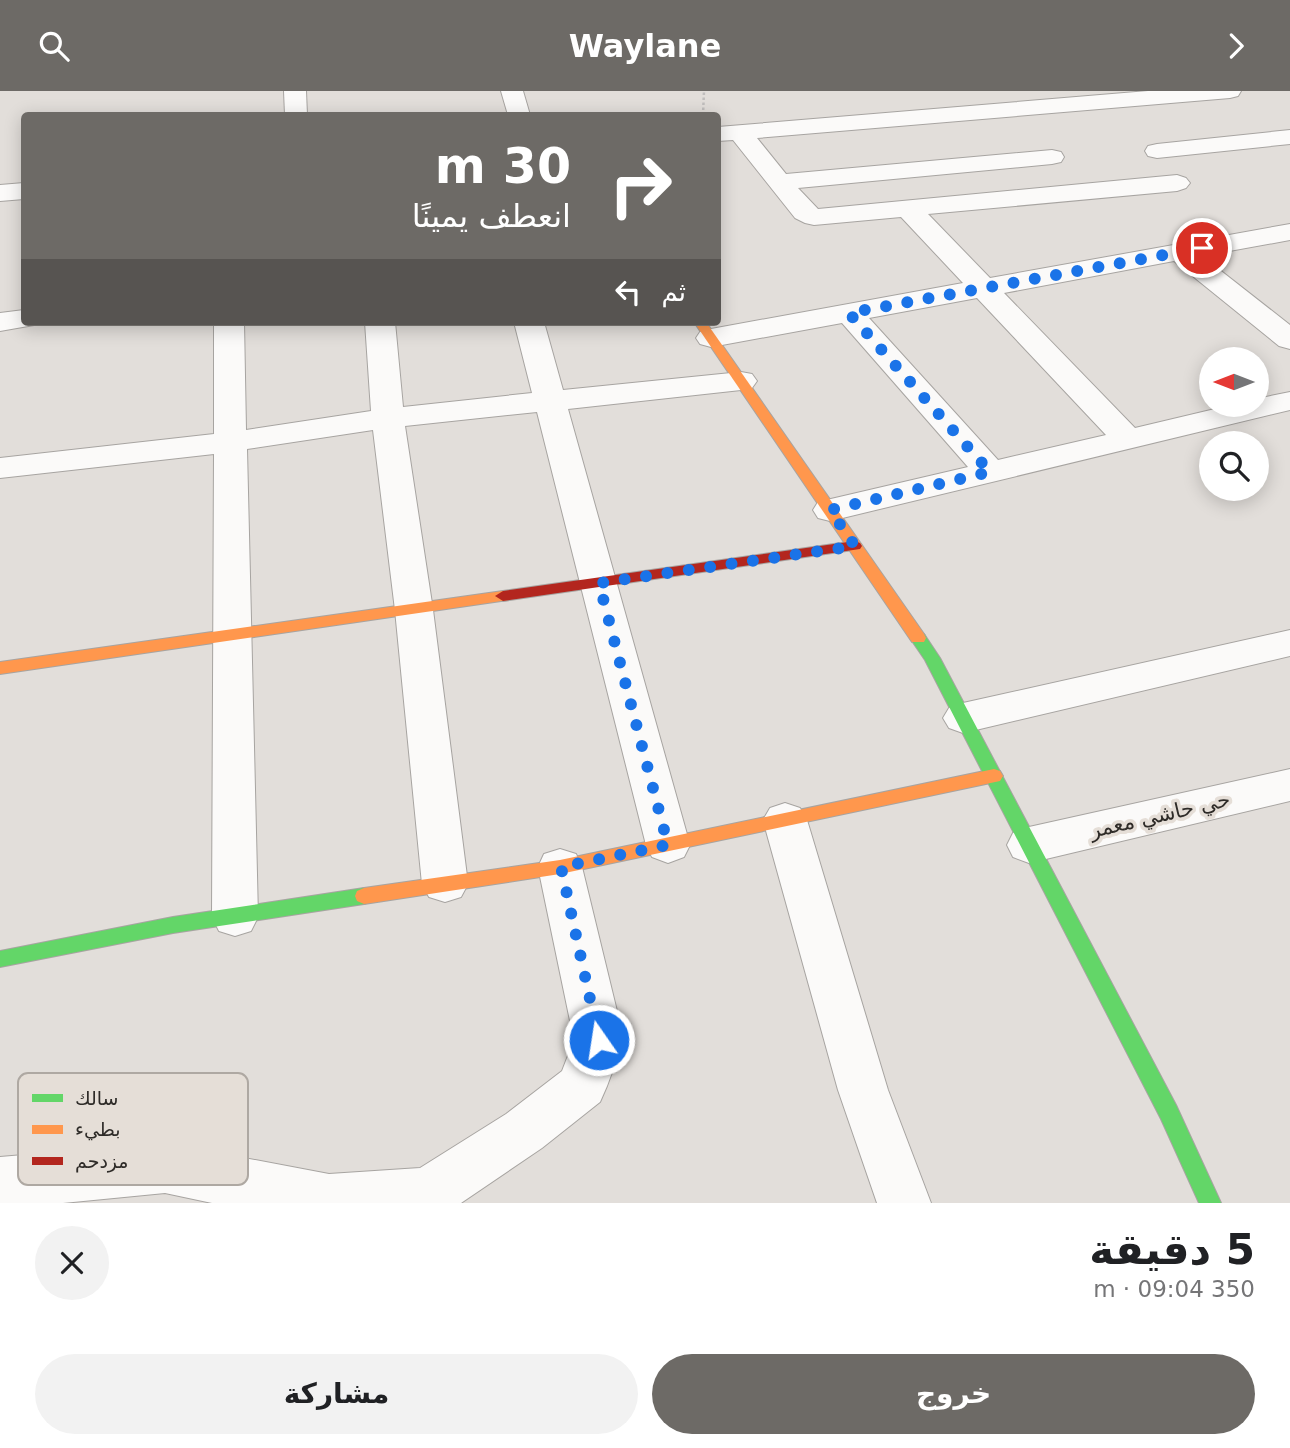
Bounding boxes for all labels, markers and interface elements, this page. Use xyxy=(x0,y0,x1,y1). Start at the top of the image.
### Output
icon: search xyxy=(35,27,73,65)
text: Waylane xyxy=(569,27,721,65)
icon: forward xyxy=(1217,27,1255,65)
text: 30 m xyxy=(435,138,571,195)
icon: right xyxy=(595,140,686,231)
text: انعطف يمينًا xyxy=(412,197,571,235)
pin xyxy=(1172,218,1232,278)
icon: arrive xyxy=(1183,229,1221,267)
icon: left xyxy=(609,273,647,311)
text: ثم xyxy=(661,277,686,307)
north arrow xyxy=(1199,347,1269,417)
map controls xyxy=(1199,347,1269,501)
button: search xyxy=(1199,431,1269,501)
street label: حي حاشي معمر xyxy=(1086,787,1233,843)
position arrow xyxy=(562,1003,636,1077)
legend xyxy=(18,1073,248,1185)
text: سالك xyxy=(75,1087,119,1109)
text: بطيء xyxy=(75,1118,121,1141)
text: مزدحم xyxy=(75,1150,129,1173)
text: 5 دقيقة xyxy=(1089,1225,1255,1274)
button: close xyxy=(35,1226,109,1300)
text: 350 m · 09:04 xyxy=(1093,1276,1255,1302)
button: مشاركة xyxy=(35,1354,638,1434)
button: خروج xyxy=(652,1354,1255,1434)

